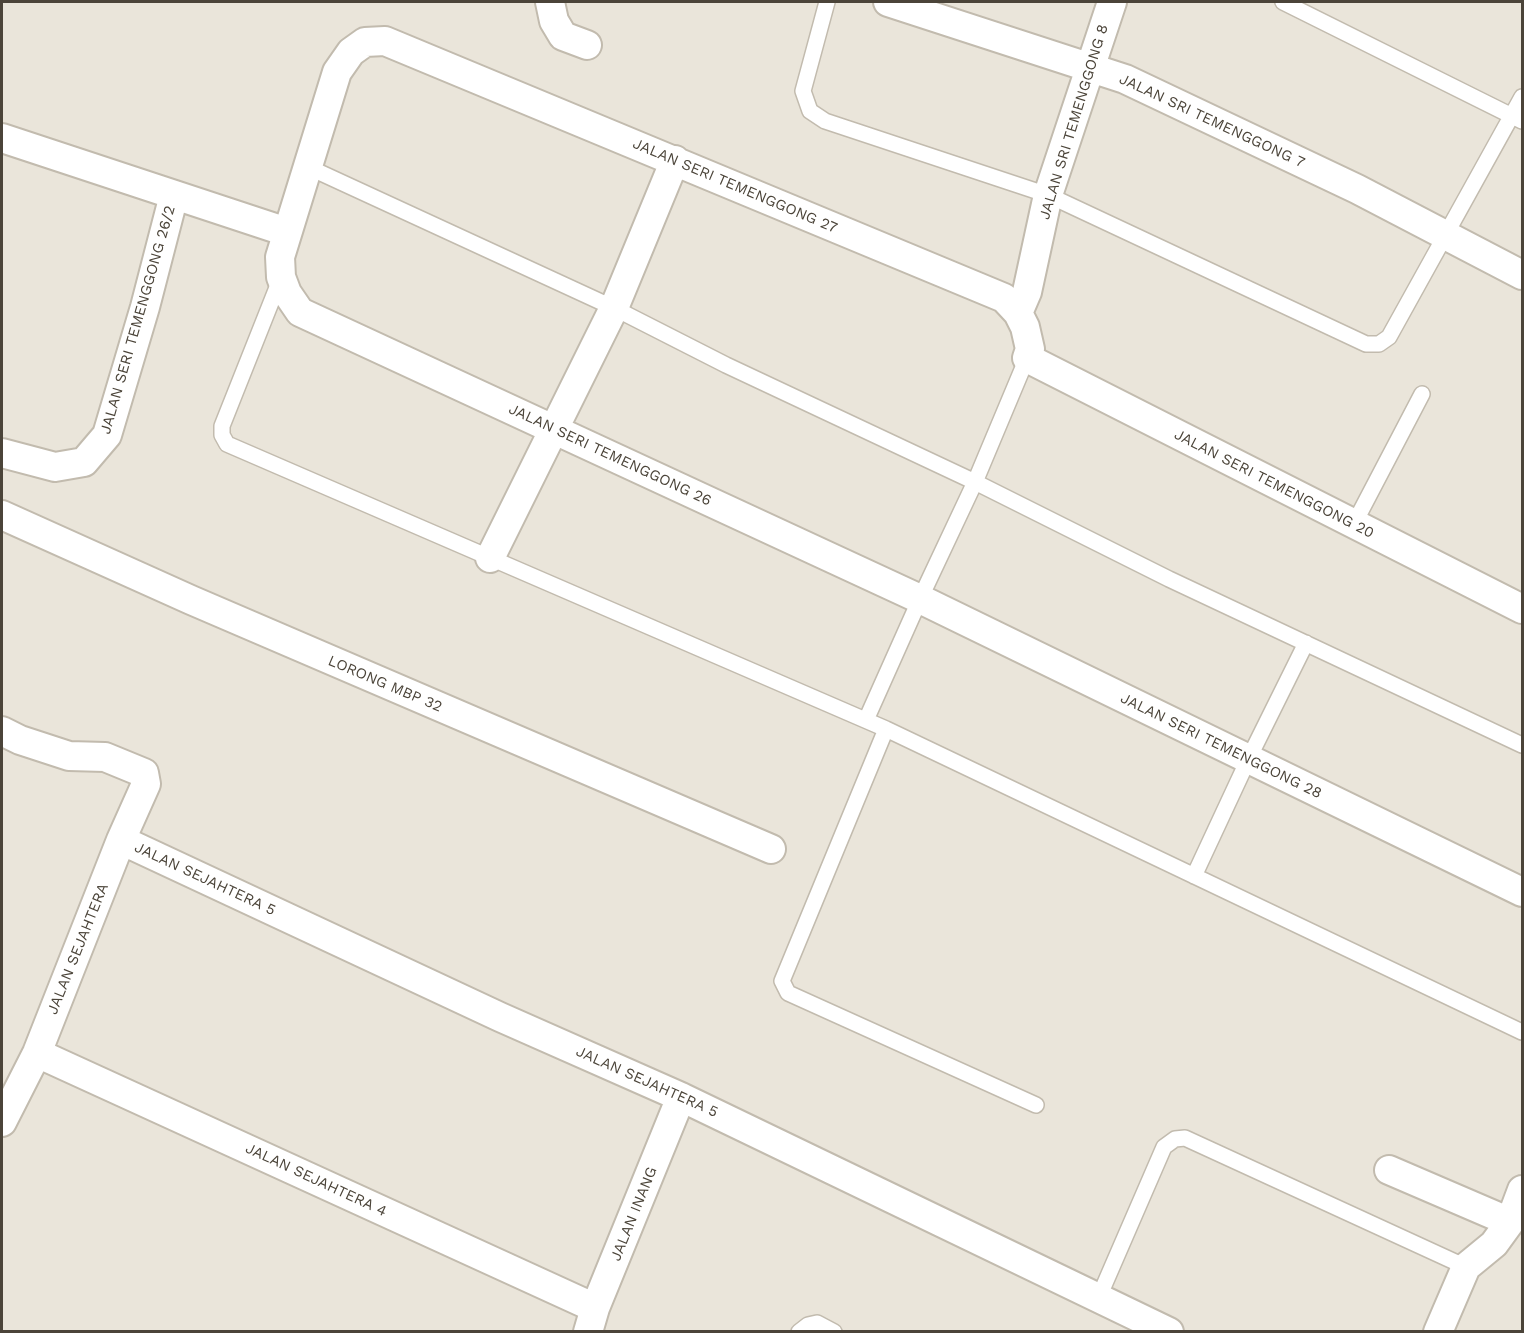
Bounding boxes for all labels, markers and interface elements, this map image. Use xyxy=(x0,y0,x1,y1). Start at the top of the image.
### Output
street label: JALAN SRI TEMENGGONG 8 xyxy=(1036,22,1112,222)
street label: JALAN SRI TEMENGGONG 7 xyxy=(1116,70,1308,172)
street label: JALAN SERI TEMENGGONG 27 xyxy=(630,135,840,237)
street label: JALAN SERI TEMENGGONG 26/2 xyxy=(97,204,179,436)
street label: JALAN SERI TEMENGGONG 26 xyxy=(506,400,714,510)
street label: JALAN SERI TEMENGGONG 20 xyxy=(1171,426,1377,542)
street label: LORONG MBP 32 xyxy=(325,652,445,716)
street label: JALAN SERI TEMENGGONG 28 xyxy=(1117,689,1325,803)
street label: JALAN SEJAHTERA 5 xyxy=(132,838,278,920)
street label: JALAN SEJAHTERA xyxy=(44,881,112,1017)
street label: JALAN SEJAHTERA 5 xyxy=(573,1043,721,1121)
street label: JALAN SEJAHTERA 4 xyxy=(242,1139,390,1221)
street label: JALAN INANG xyxy=(607,1164,661,1264)

